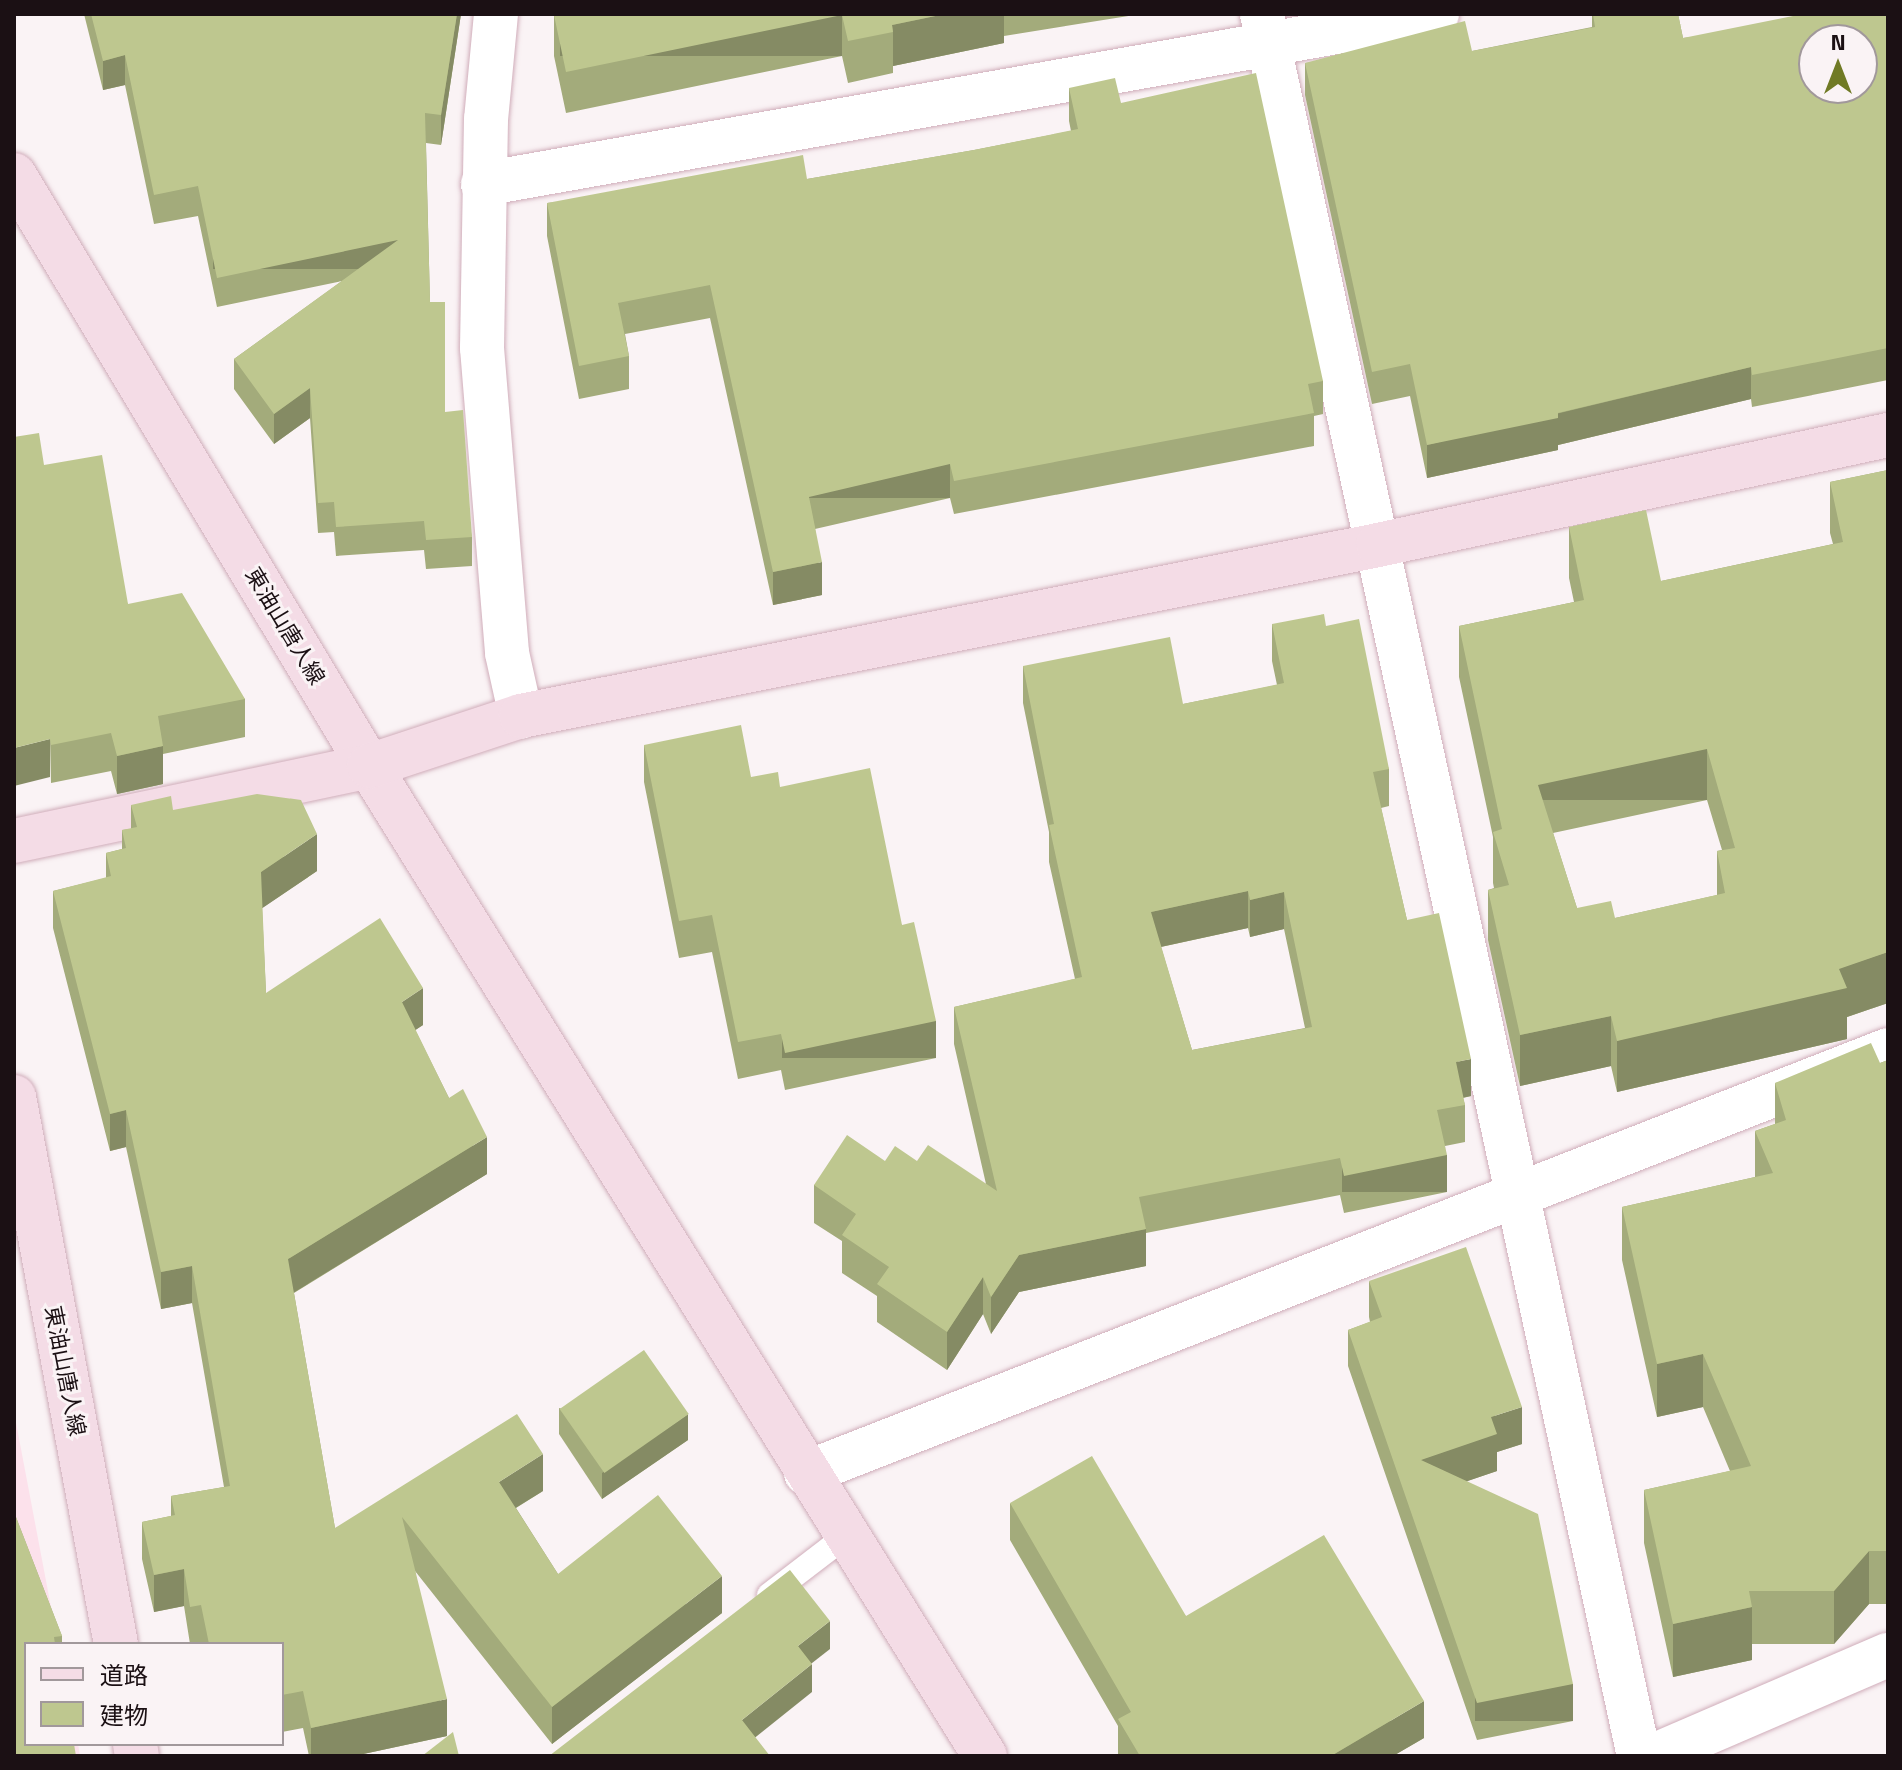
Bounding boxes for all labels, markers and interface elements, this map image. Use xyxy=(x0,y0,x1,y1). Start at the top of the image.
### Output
north arrow xyxy=(1798,24,1878,104)
text: N xyxy=(1830,25,1846,59)
street label: 東油山唐人線 xyxy=(240,563,330,689)
street label: 東油山唐人線 xyxy=(39,1304,91,1438)
legend xyxy=(24,1642,284,1746)
text: 道路 xyxy=(100,1657,148,1693)
text: 建物 xyxy=(100,1697,148,1733)

